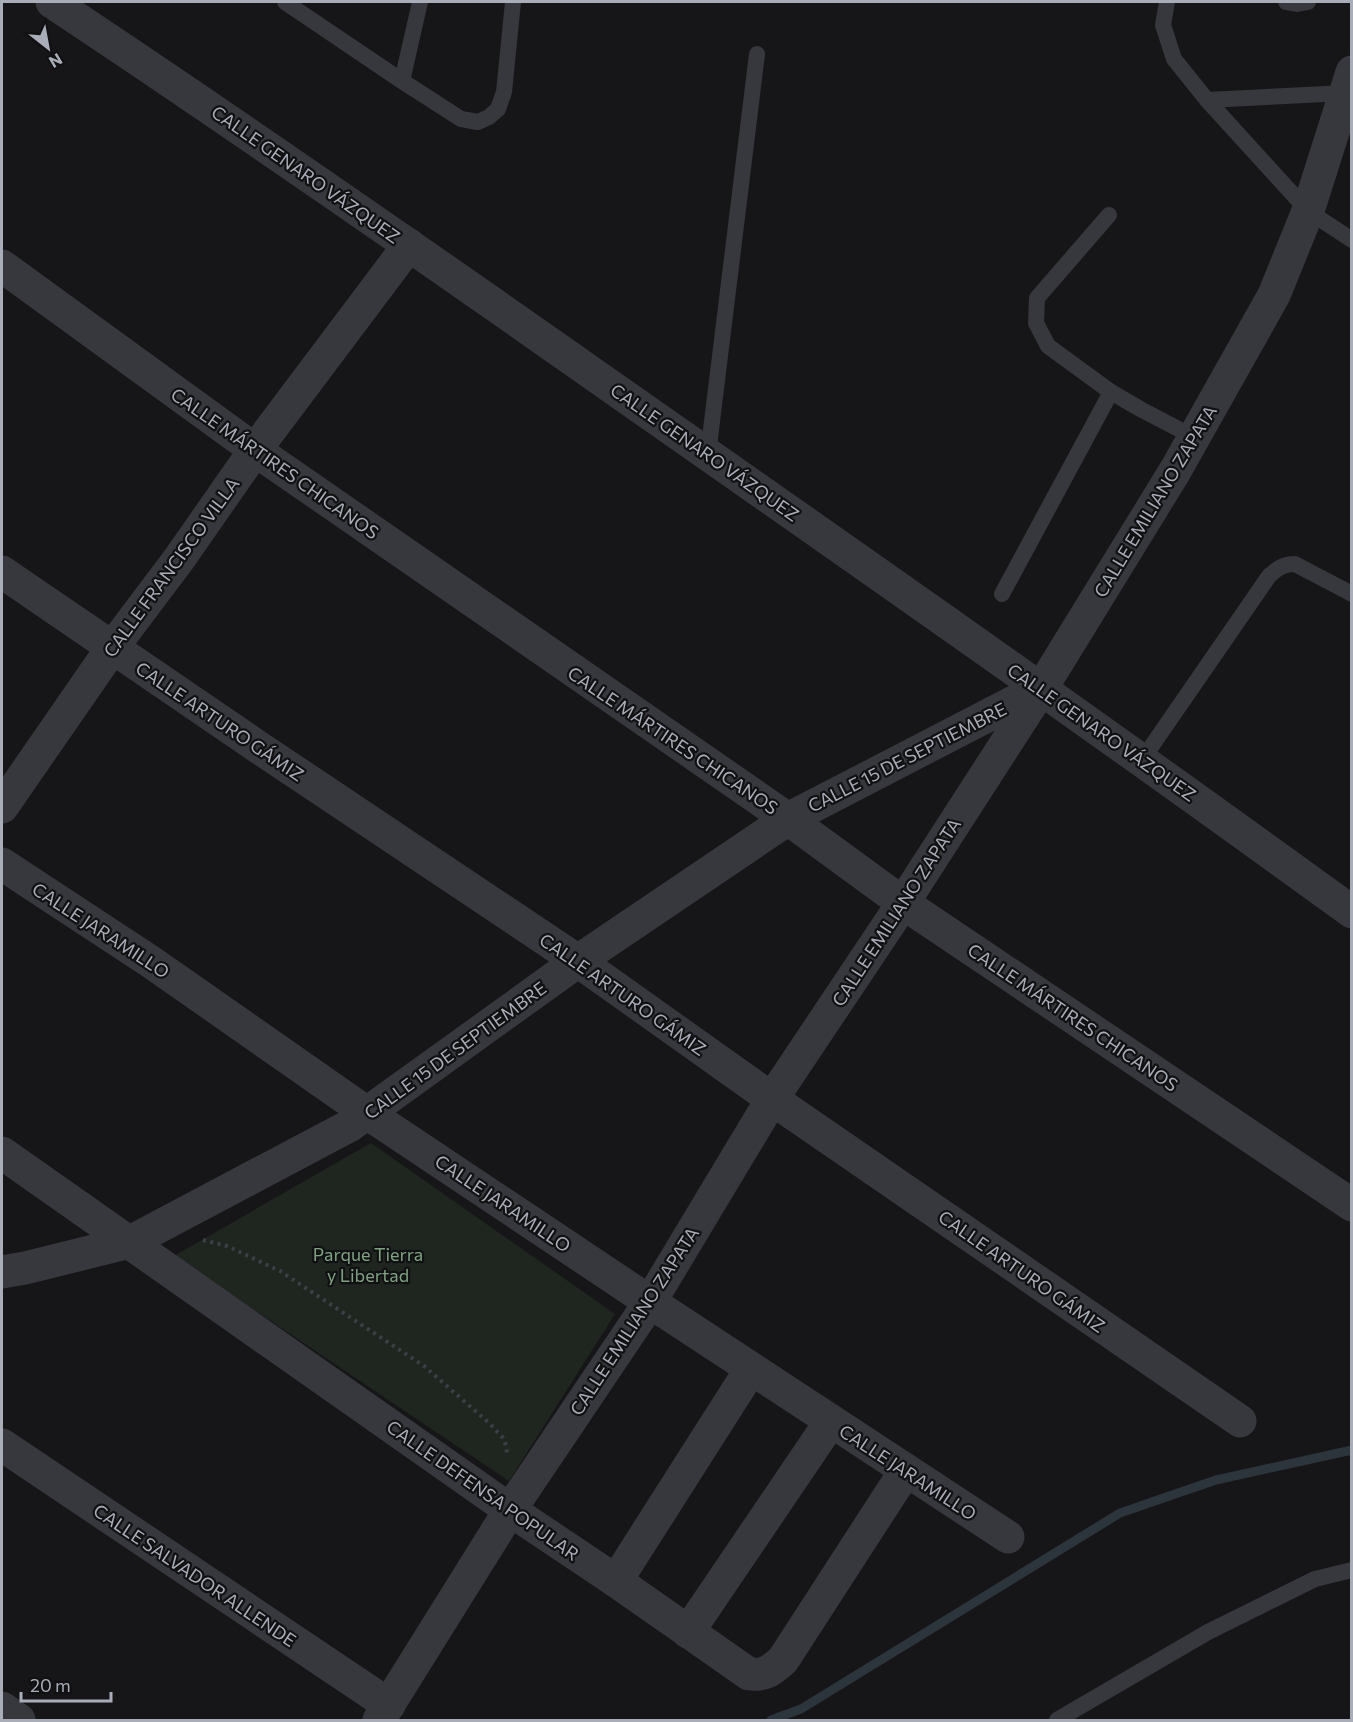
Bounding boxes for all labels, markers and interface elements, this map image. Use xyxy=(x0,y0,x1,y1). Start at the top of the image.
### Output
north arrow xyxy=(18,18,78,78)
text: N xyxy=(46,50,66,73)
street label: CALLE GENARO VÁZQUEZ xyxy=(207,100,405,248)
street label: CALLE GENARO VÁZQUEZ xyxy=(606,378,804,526)
street label: CALLE MÁRTIRES CHICANOS xyxy=(167,383,383,543)
street label: CALLE EMILIANO ZAPATA xyxy=(1089,401,1221,601)
street label: CALLE FRANCISCO VILLA xyxy=(98,473,244,661)
street label: CALLE ARTURO GÁMIZ xyxy=(132,656,308,786)
street label: CALLE GENARO VÁZQUEZ xyxy=(1003,658,1201,806)
street label: CALLE MÁRTIRES CHICANOS xyxy=(564,661,782,819)
street label: CALLE 15 DE SEPTIEMBRE xyxy=(804,697,1010,817)
street label: CALLE EMILIANO ZAPATA xyxy=(827,814,965,1010)
street label: CALLE JARAMILLO xyxy=(28,878,174,982)
street label: CALLE ARTURO GÁMIZ xyxy=(536,928,710,1060)
street label: CALLE MÁRTIRES CHICANOS xyxy=(964,938,1182,1096)
street label: CALLE 15 DE SEPTIEMBRE xyxy=(360,977,550,1123)
street label: CALLE JARAMILLO xyxy=(431,1149,575,1257)
street label: CALLE ARTURO GÁMIZ xyxy=(935,1205,1109,1337)
street label: CALLE EMILIANO ZAPATA xyxy=(565,1223,703,1419)
park label: Parque Tierra y Libertad xyxy=(313,1243,423,1286)
street label: CALLE DEFENSA POPULAR xyxy=(383,1415,583,1565)
street label: CALLE JARAMILLO xyxy=(835,1420,981,1524)
street label: CALLE SALVADOR ALLENDE xyxy=(90,1499,300,1651)
scale bar xyxy=(21,1665,111,1703)
text: 20 m xyxy=(30,1674,71,1696)

